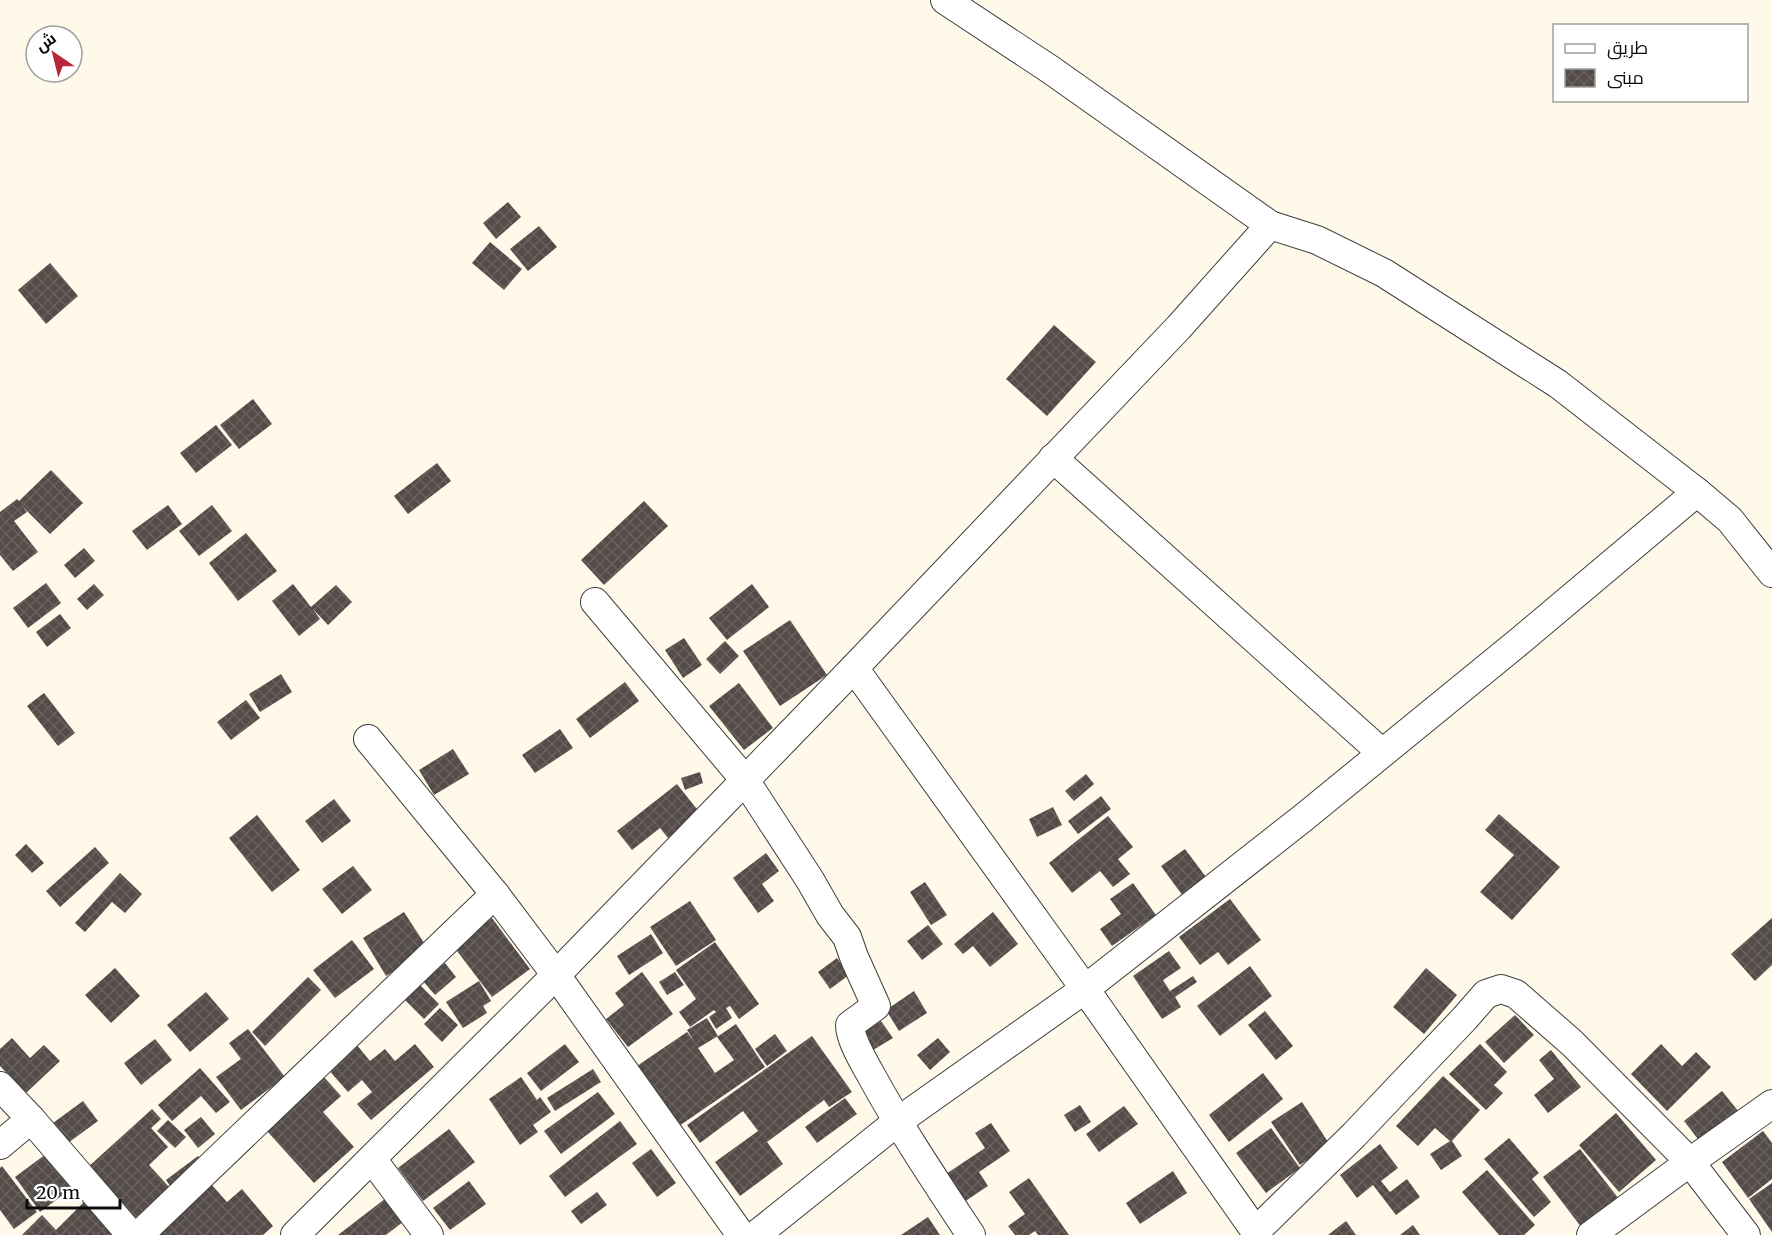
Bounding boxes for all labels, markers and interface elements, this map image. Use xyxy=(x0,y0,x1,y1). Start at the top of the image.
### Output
north arrow xyxy=(24,24,84,84)
legend xyxy=(1553,24,1748,102)
text: ش xyxy=(31,28,60,56)
text: طريق xyxy=(1607,36,1648,60)
text: مبنى xyxy=(1607,66,1644,89)
scale bar xyxy=(27,1172,120,1210)
text: 20 m xyxy=(36,1181,80,1204)

